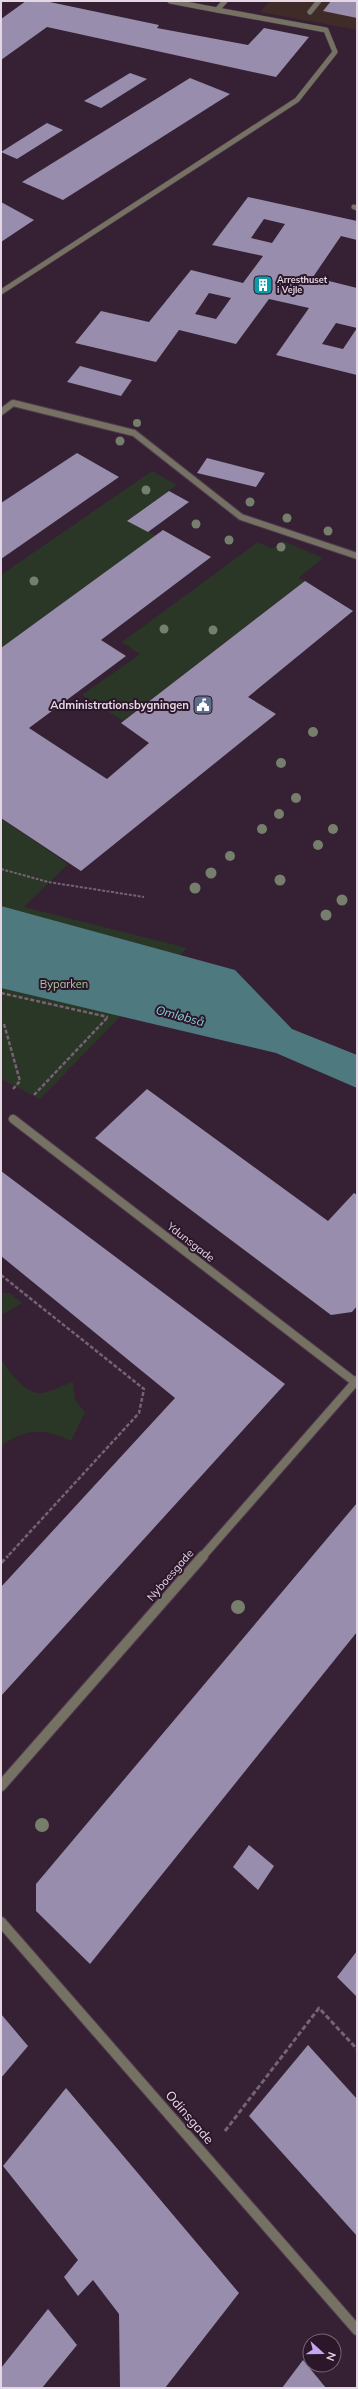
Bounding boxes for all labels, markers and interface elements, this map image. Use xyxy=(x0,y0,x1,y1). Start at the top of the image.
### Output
building icon: Arresthuset i Vejle xyxy=(252,274,274,296)
place label: Arresthuset i Vejle xyxy=(277,274,328,295)
public building icon: Administrationsbygningen xyxy=(192,694,214,716)
place label: Administrationsbygningen xyxy=(50,698,189,712)
park label: Byparken xyxy=(40,977,88,991)
water label: Omløbså xyxy=(154,1002,206,1029)
street label: Ydunsgade xyxy=(164,1218,218,1265)
street label: Nyboesgade xyxy=(144,1546,196,1604)
street label: Odinsgade xyxy=(162,2087,218,2147)
north arrow xyxy=(302,2333,342,2373)
text: N xyxy=(323,2350,339,2363)

